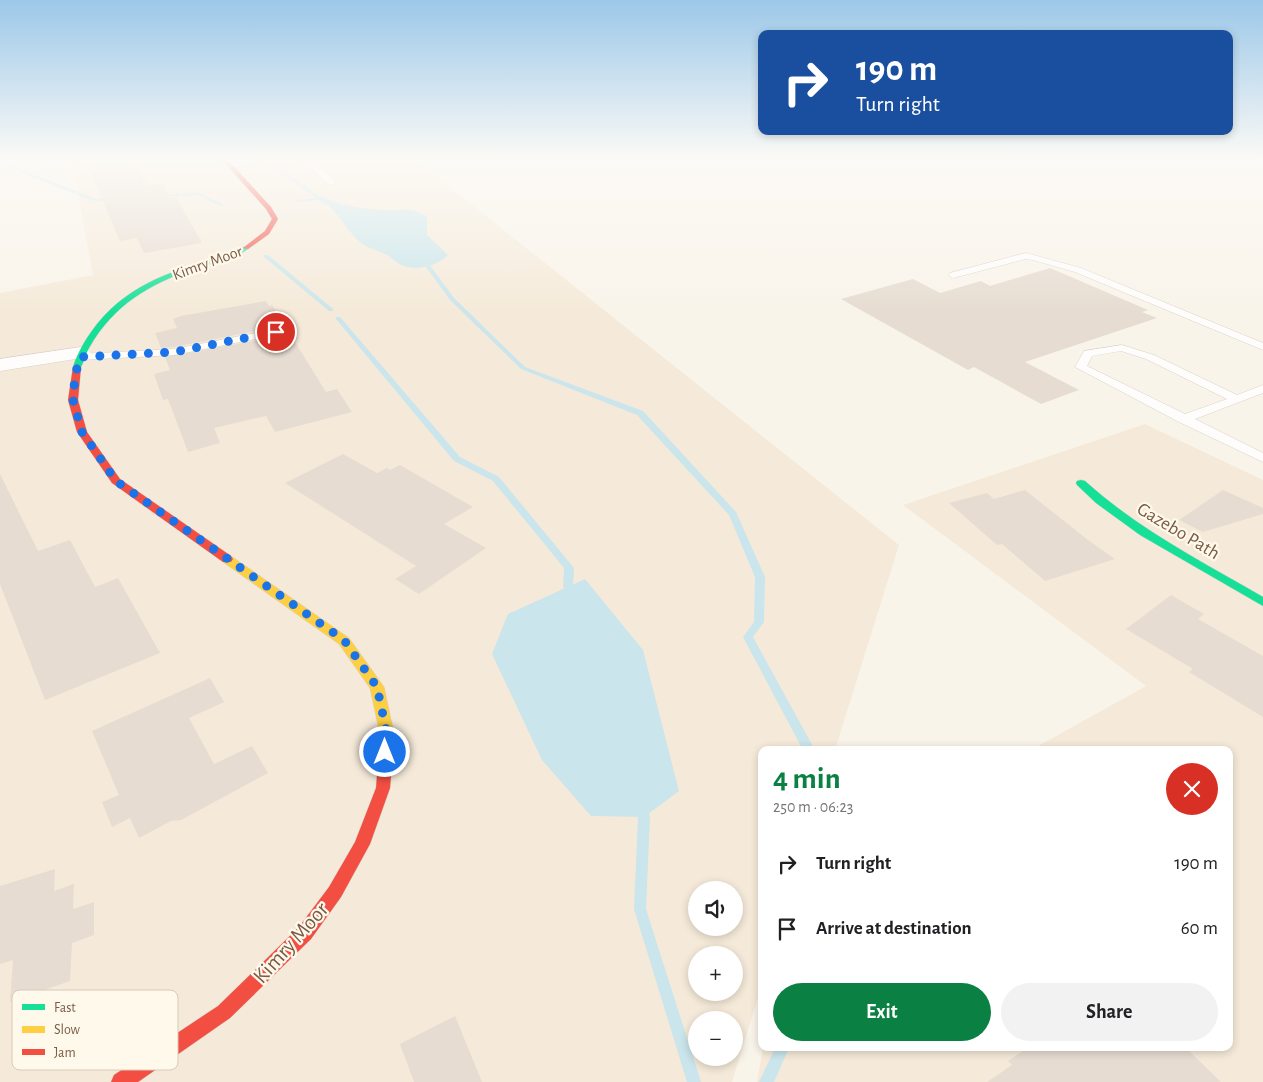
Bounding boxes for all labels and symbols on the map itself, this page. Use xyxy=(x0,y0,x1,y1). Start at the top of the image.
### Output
street label: Kimry Moor xyxy=(170,243,246,284)
pin xyxy=(255,311,297,353)
street label: Gazebo Path xyxy=(1134,499,1223,563)
position arrow xyxy=(358,725,410,777)
street label: Kimry Moor xyxy=(249,898,333,987)
legend xyxy=(12,990,178,1070)
text: Fast xyxy=(54,1001,76,1015)
text: Slow xyxy=(54,1023,81,1037)
text: Jam xyxy=(54,1046,76,1060)

